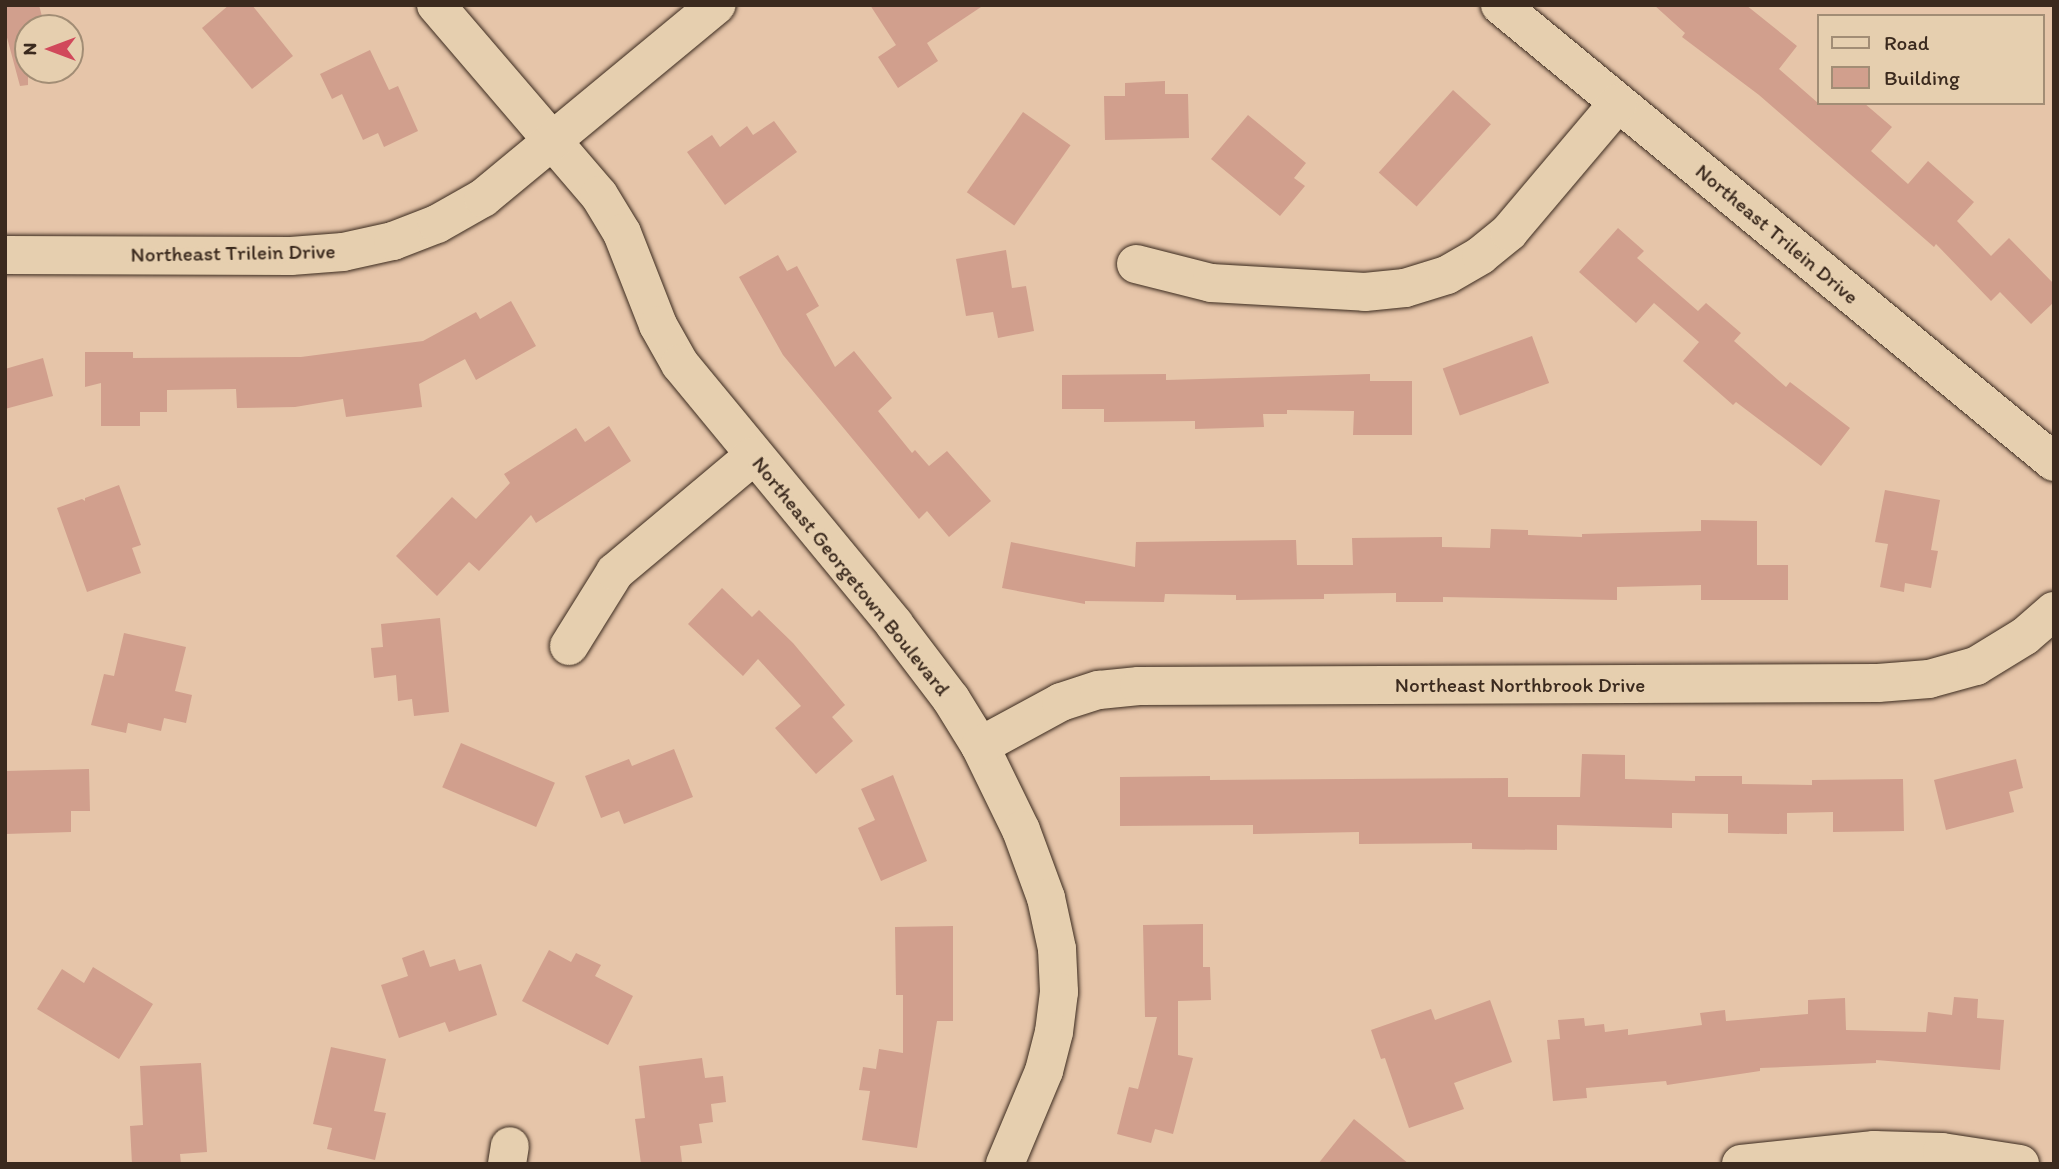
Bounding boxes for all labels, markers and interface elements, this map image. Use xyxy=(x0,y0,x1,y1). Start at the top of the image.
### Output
north arrow xyxy=(14,14,84,84)
legend xyxy=(1818,14,2045,105)
text: Road xyxy=(1884,30,1929,55)
text: N xyxy=(18,43,41,55)
text: Building xyxy=(1884,65,1960,90)
street label: Northeast Trilein Drive xyxy=(1691,159,1863,309)
street label: Northeast Trilein Drive xyxy=(131,239,335,267)
street label: Northeast Georgetown Boulevard xyxy=(747,451,955,701)
street label: Northeast Northbrook Drive xyxy=(1395,672,1645,698)

